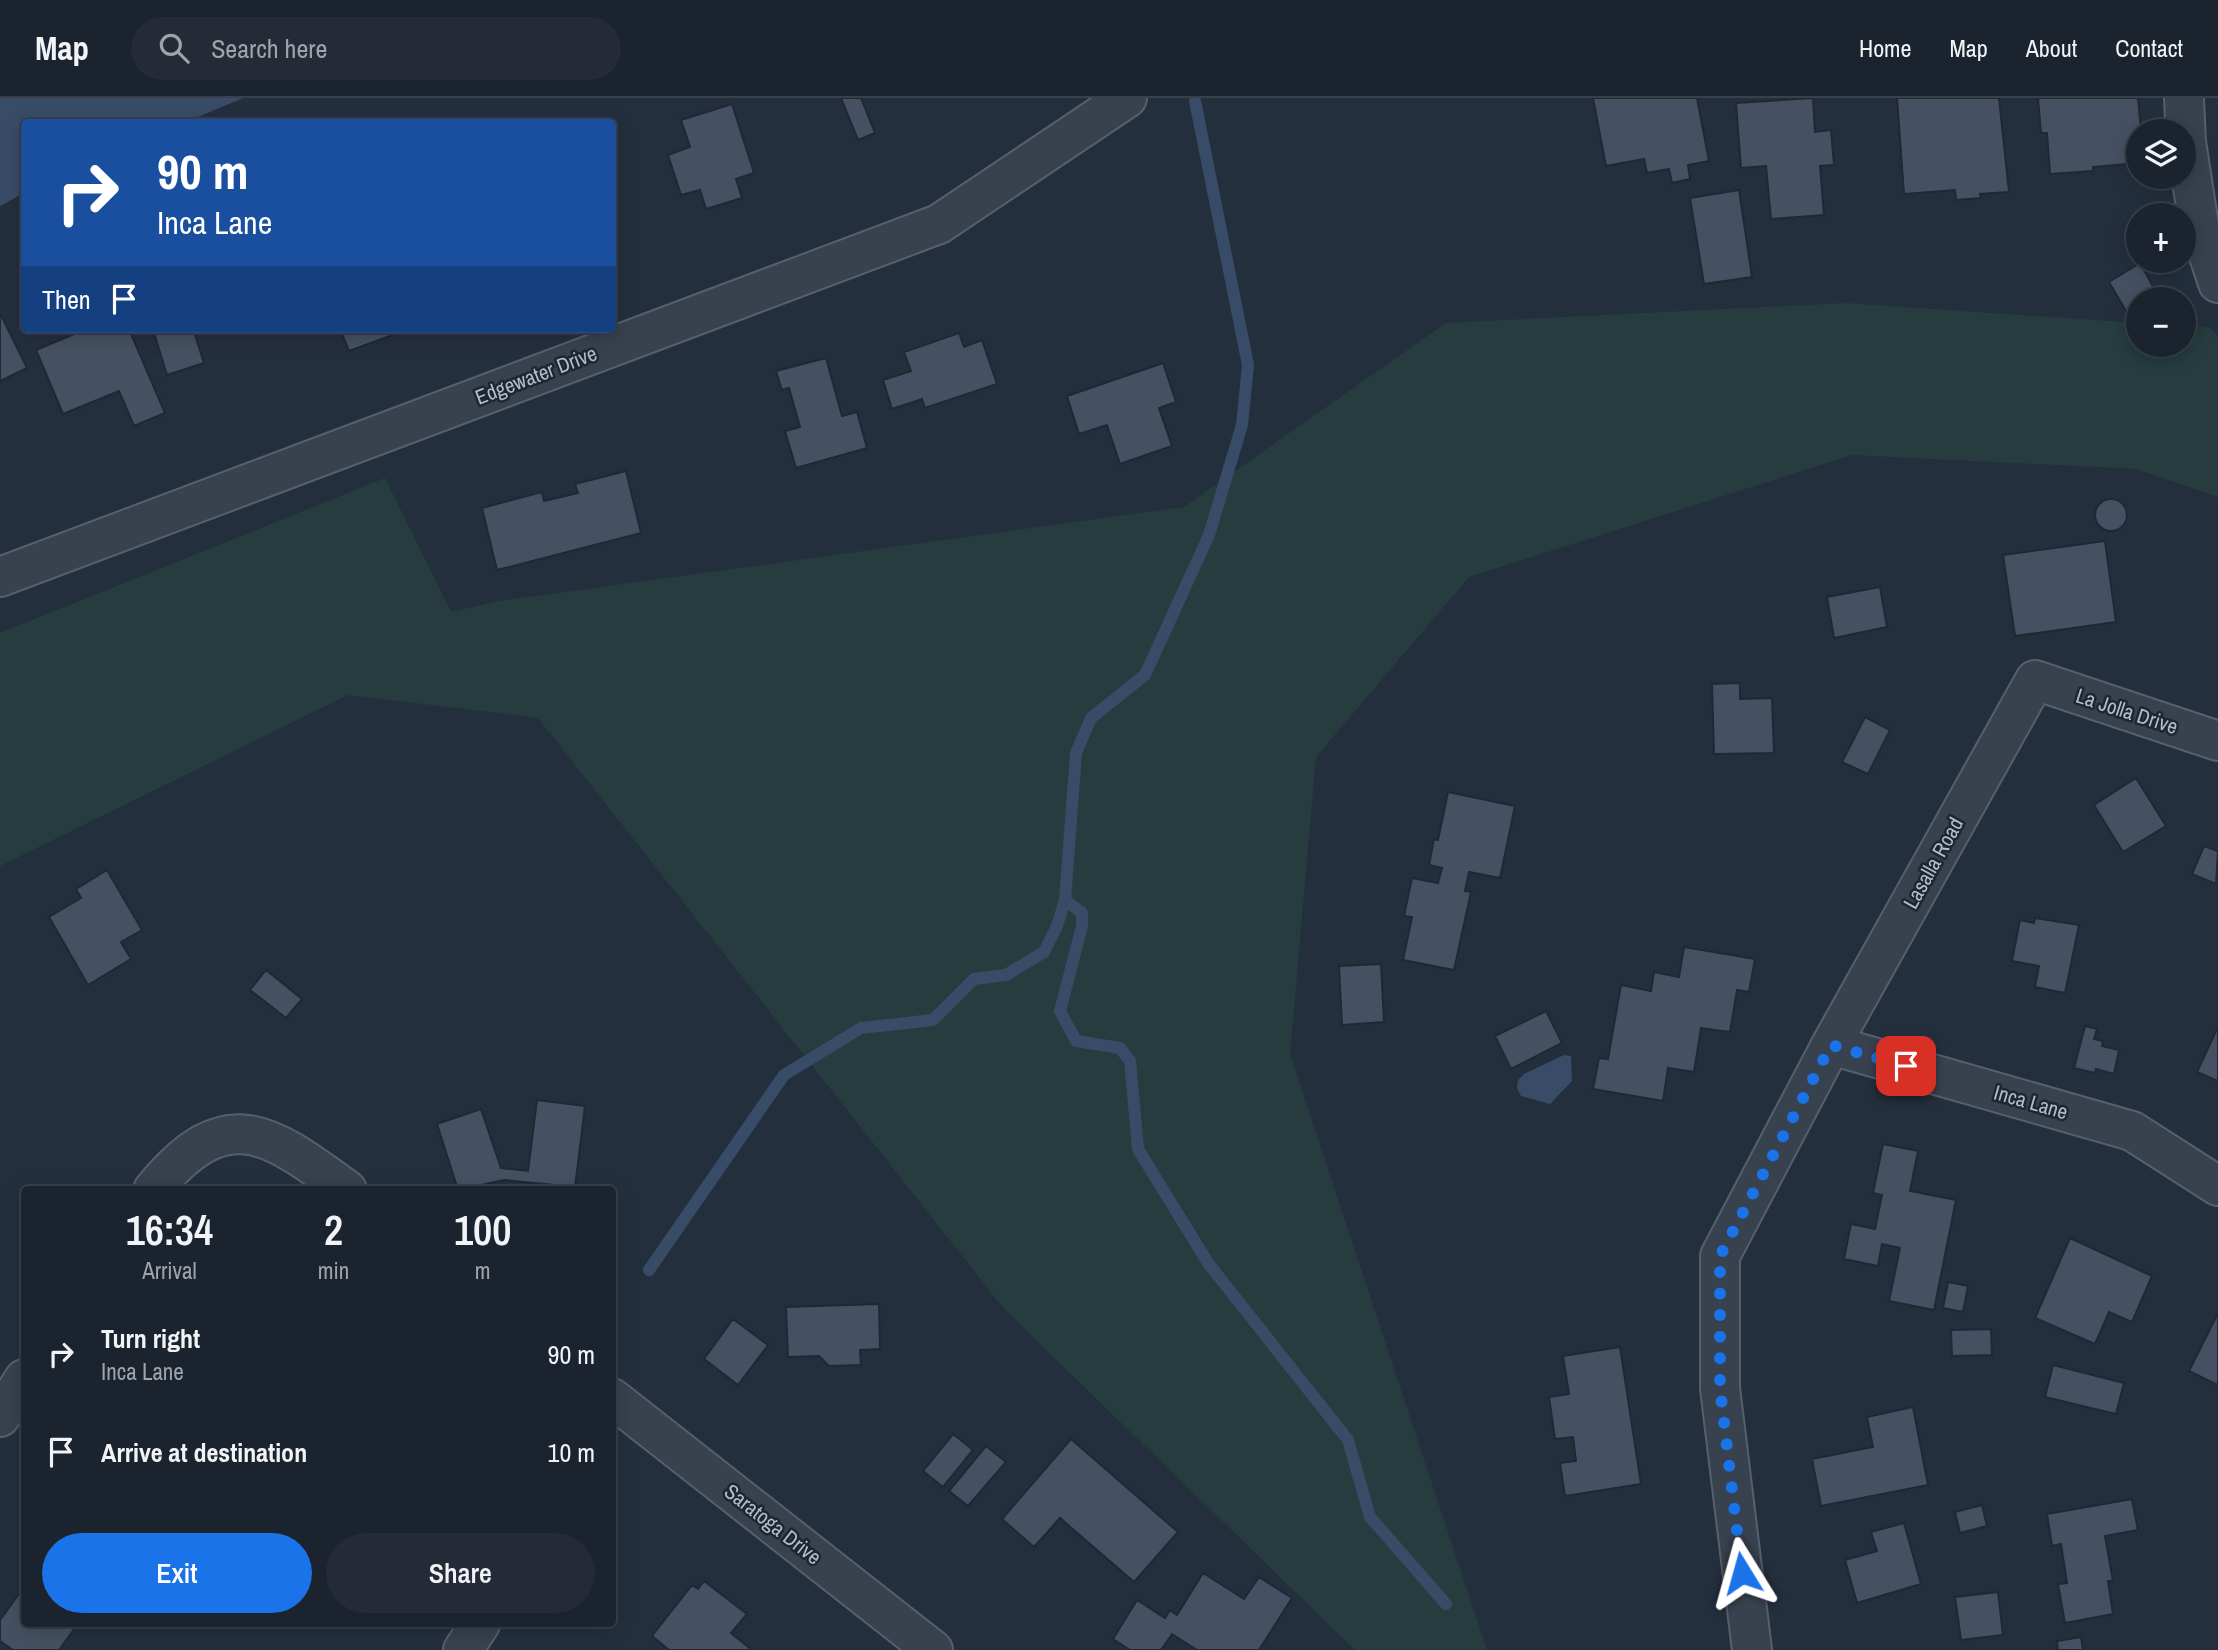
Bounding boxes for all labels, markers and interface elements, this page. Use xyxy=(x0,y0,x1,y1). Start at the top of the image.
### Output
search box xyxy=(131,17,621,80)
text: Map xyxy=(35,26,89,70)
icon: search xyxy=(155,29,193,67)
text: Search here xyxy=(211,31,327,66)
text: Home xyxy=(1859,32,1911,64)
text: Map xyxy=(1949,32,1988,64)
text: About xyxy=(2026,32,2077,64)
text: Contact xyxy=(2115,32,2183,64)
map controls xyxy=(2126,119,2196,357)
button: layers xyxy=(2126,119,2196,189)
text: 90 m xyxy=(157,138,249,204)
icon: right xyxy=(42,147,133,238)
text: Inca Lane xyxy=(157,201,272,244)
button: + xyxy=(2126,203,2196,273)
icon: arrive xyxy=(105,280,143,318)
text: Then xyxy=(42,282,91,317)
button: − xyxy=(2126,287,2196,357)
street label: Edgewater Drive xyxy=(471,338,601,412)
street label: La Jolla Drive xyxy=(2072,681,2182,741)
street label: Lasalla Road xyxy=(1896,812,1970,914)
pin xyxy=(1876,1036,1936,1096)
icon: arrive xyxy=(1887,1047,1925,1085)
street label: Inca Lane xyxy=(1991,1078,2071,1126)
text: 16:34 xyxy=(126,1202,213,1258)
text: 2 xyxy=(324,1202,343,1258)
text: 100 xyxy=(454,1202,511,1258)
text: Arrival xyxy=(142,1255,197,1286)
text: min xyxy=(318,1255,349,1286)
text: m xyxy=(475,1255,490,1286)
text: Turn right xyxy=(101,1321,200,1356)
icon: right xyxy=(42,1335,80,1373)
text: 90 m xyxy=(548,1337,595,1372)
text: Inca Lane xyxy=(101,1356,184,1387)
icon: arrive xyxy=(42,1433,80,1471)
text: Arrive at destination xyxy=(101,1435,307,1470)
text: 10 m xyxy=(548,1435,595,1470)
street label: Saratoga Drive xyxy=(718,1477,828,1571)
button: Exit xyxy=(42,1533,312,1613)
button: Share xyxy=(326,1533,595,1613)
position arrow xyxy=(1705,1536,1779,1610)

